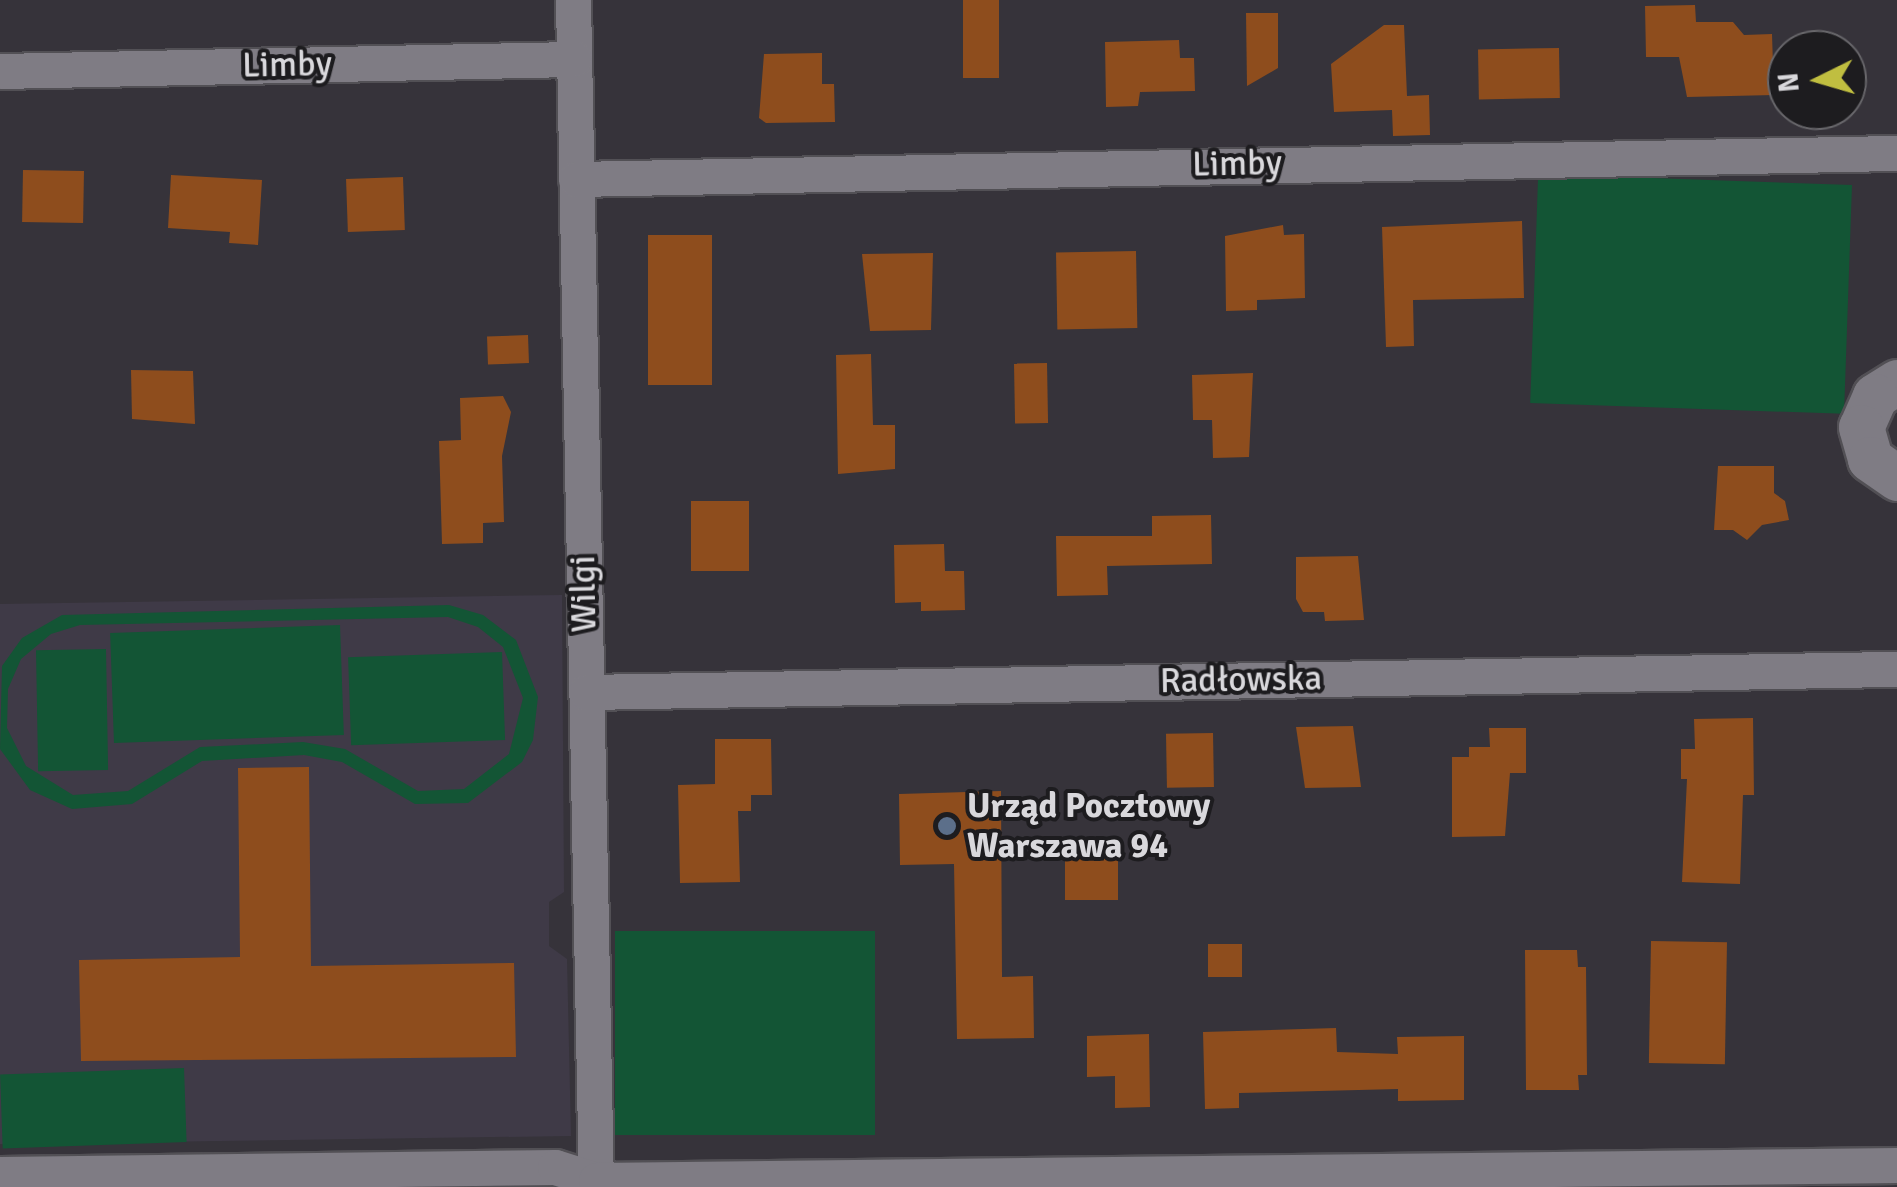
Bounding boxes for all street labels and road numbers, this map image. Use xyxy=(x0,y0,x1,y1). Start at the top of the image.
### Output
street label: Limby xyxy=(242,43,332,87)
street label: Limby xyxy=(1192,142,1282,186)
street label: Wilgi xyxy=(562,555,606,633)
street label: Radłowska xyxy=(1159,658,1323,702)

